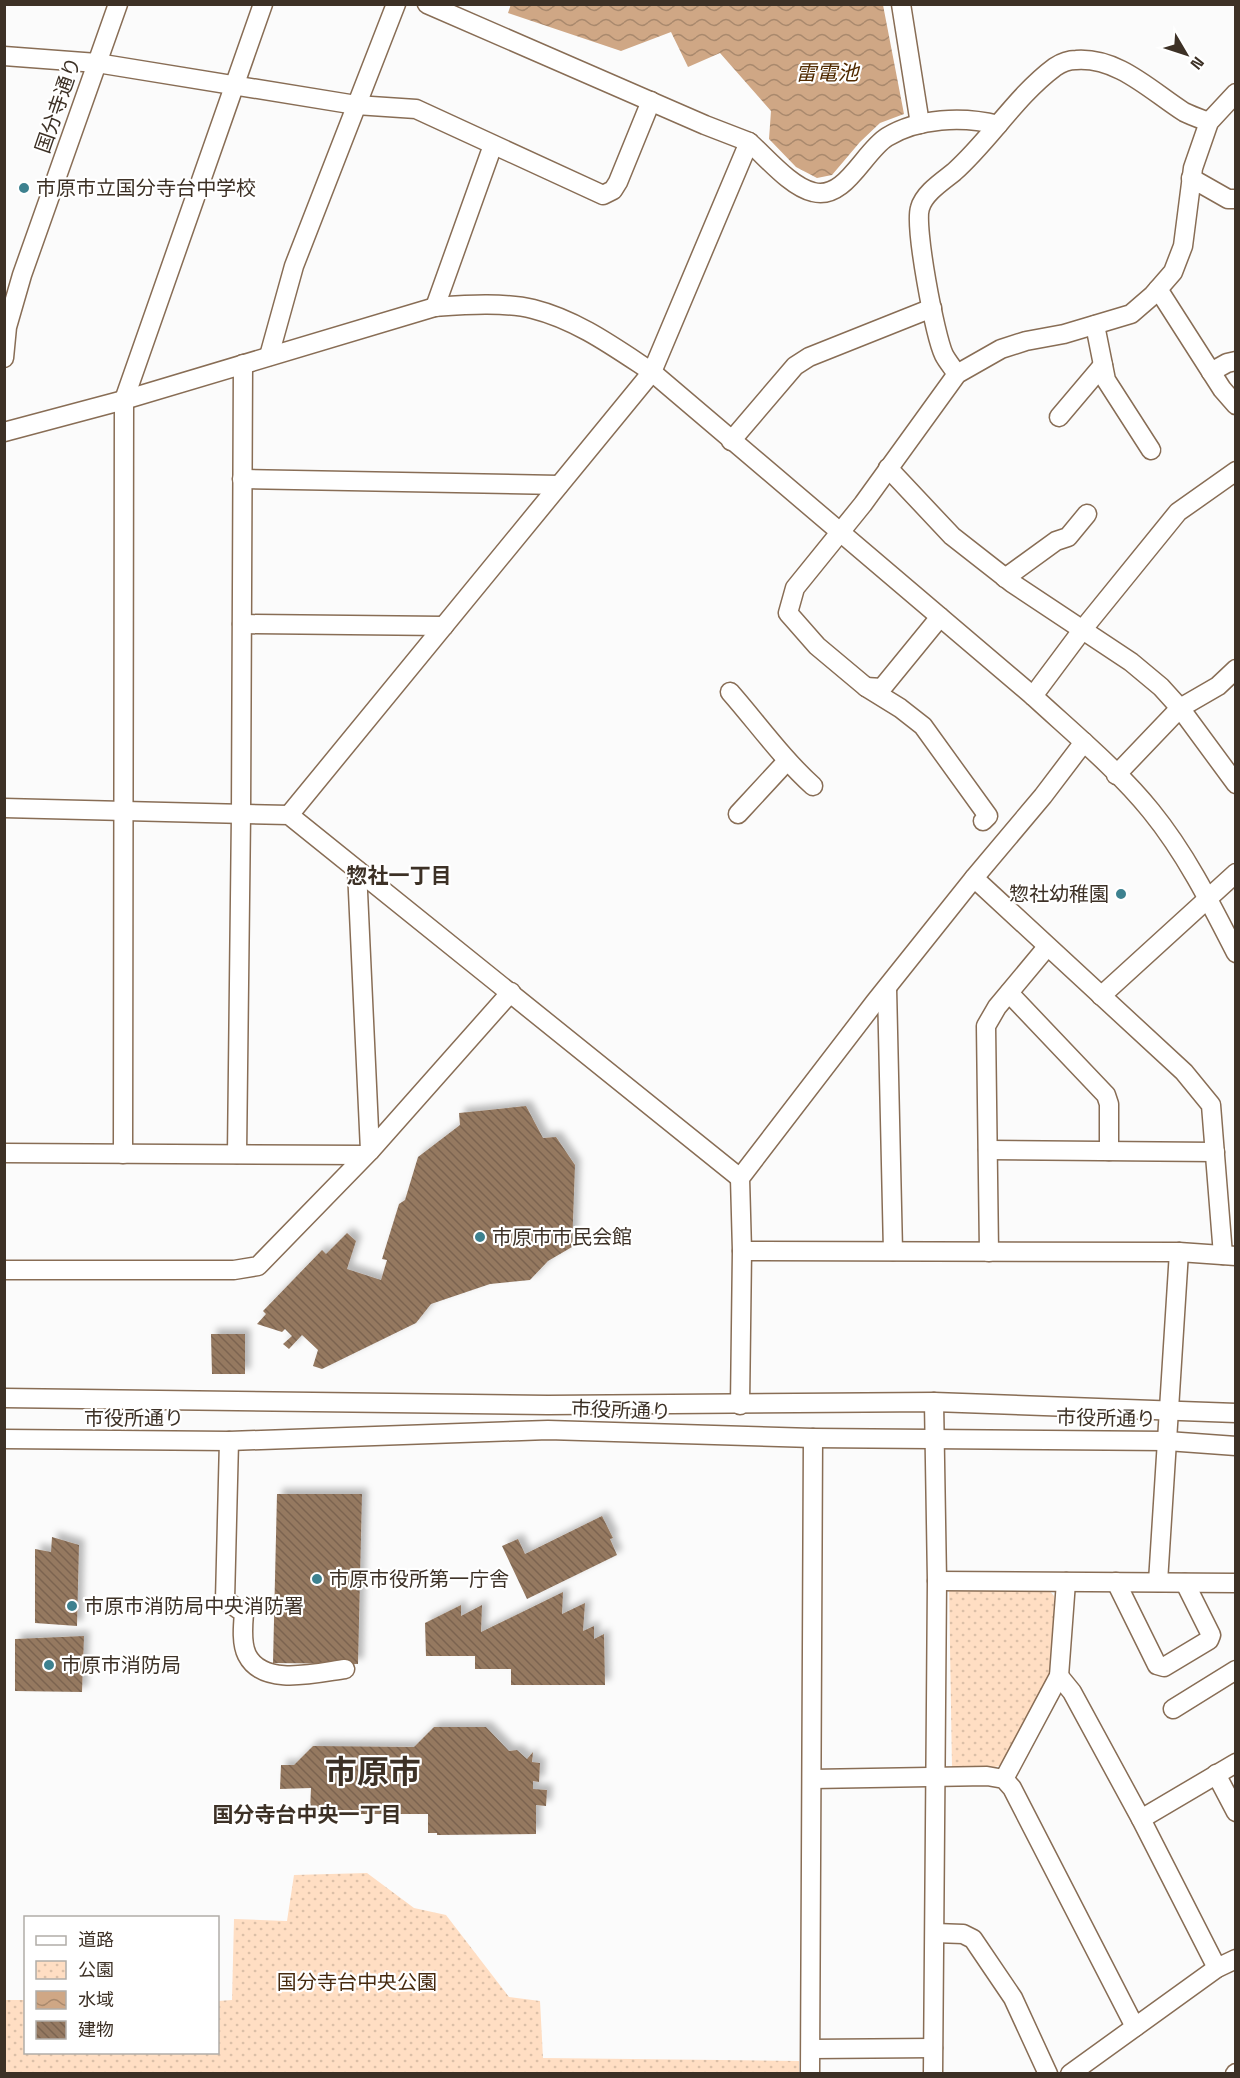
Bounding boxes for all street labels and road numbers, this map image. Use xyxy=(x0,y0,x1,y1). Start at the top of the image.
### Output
street label: 国分寺通り xyxy=(29,53,87,157)
street label: 市役所通り xyxy=(571,1395,671,1425)
street label: 市役所通り xyxy=(1056,1404,1156,1432)
street label: 市役所通り xyxy=(84,1405,184,1431)

